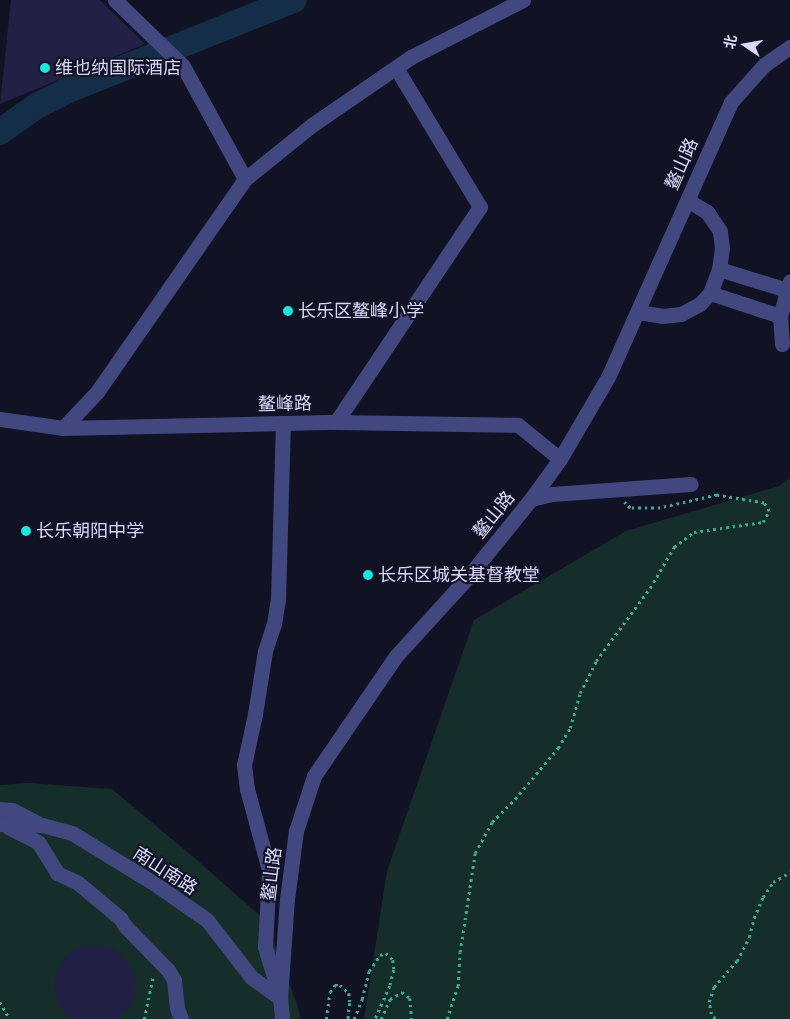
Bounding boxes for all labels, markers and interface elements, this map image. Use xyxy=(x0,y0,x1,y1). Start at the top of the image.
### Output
north arrow xyxy=(720,20,770,70)
text: 北 xyxy=(720,33,741,51)
place label: 维也纳国际酒店 xyxy=(55,57,181,79)
marker: 维也纳国际酒店 xyxy=(39,62,51,74)
street label: 鳌山路 xyxy=(661,135,703,193)
place label: 长乐区鳌峰小学 xyxy=(298,300,424,322)
marker: 长乐区鳌峰小学 xyxy=(282,305,294,317)
street label: 鳌峰路 xyxy=(258,393,312,415)
street label: 鳌山路 xyxy=(469,487,519,543)
place label: 长乐朝阳中学 xyxy=(36,520,144,542)
marker: 长乐朝阳中学 xyxy=(20,525,32,537)
place label: 长乐区城关基督教堂 xyxy=(378,564,540,586)
marker: 长乐区城关基督教堂 xyxy=(362,569,374,581)
street label: 南山南路 xyxy=(129,842,201,900)
street label: 鳌山路 xyxy=(258,846,286,902)

